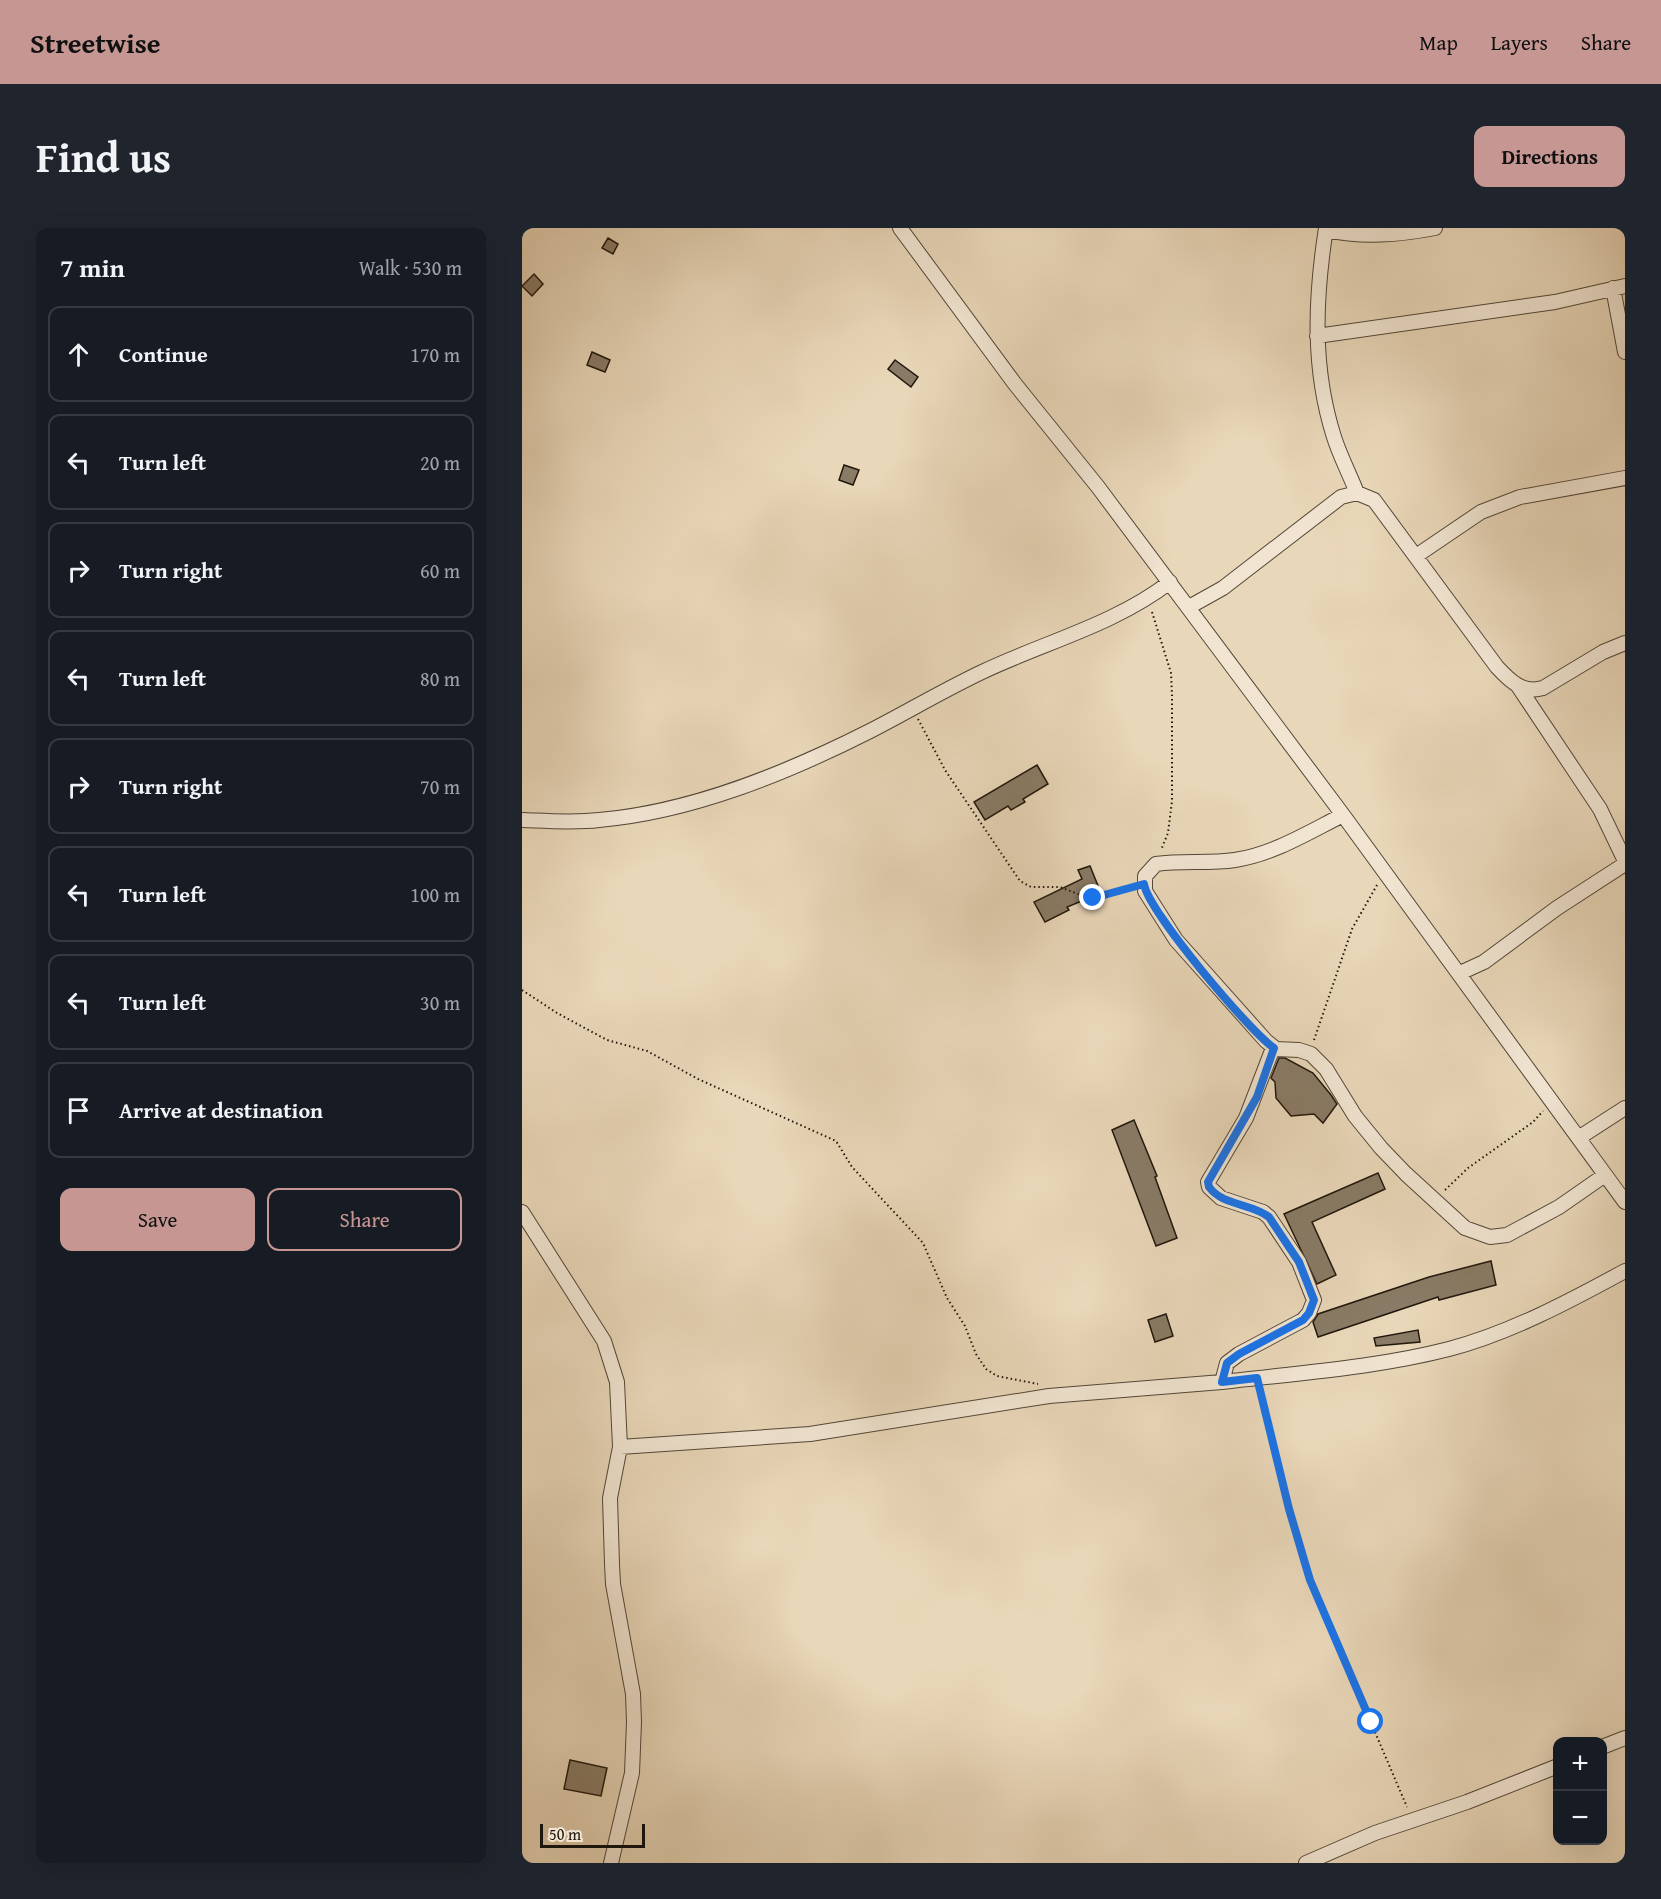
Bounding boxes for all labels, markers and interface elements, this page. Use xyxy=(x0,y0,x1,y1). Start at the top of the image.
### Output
text: Streetwise xyxy=(30,22,160,63)
text: Map xyxy=(1419,27,1458,58)
text: Layers xyxy=(1491,27,1548,58)
text: Share xyxy=(1581,27,1631,58)
text: Find us xyxy=(36,126,171,187)
button: Directions xyxy=(1474,126,1625,187)
text: 7 min xyxy=(60,248,125,287)
text: Walk · 530 m xyxy=(359,253,462,282)
icon: ahead xyxy=(62,338,95,371)
text: Continue xyxy=(119,338,208,370)
text: 170 m xyxy=(410,340,460,369)
icon: left xyxy=(62,446,95,479)
text: Turn left xyxy=(119,446,206,478)
text: 20 m xyxy=(420,448,460,477)
icon: right xyxy=(62,554,95,587)
text: Turn right xyxy=(119,554,222,586)
text: 60 m xyxy=(420,556,460,585)
icon: left xyxy=(62,662,95,695)
text: Turn left xyxy=(119,662,206,694)
text: 80 m xyxy=(420,664,460,693)
icon: right xyxy=(62,770,95,803)
text: Turn right xyxy=(119,770,222,802)
text: 70 m xyxy=(420,772,460,801)
icon: left xyxy=(62,878,95,911)
text: Turn left xyxy=(119,878,206,910)
text: 100 m xyxy=(410,880,460,909)
route end xyxy=(1079,884,1105,910)
icon: left xyxy=(62,986,95,1019)
text: Turn left xyxy=(119,986,206,1018)
text: 30 m xyxy=(420,988,460,1017)
icon: arrive xyxy=(62,1094,95,1127)
text: Arrive at destination xyxy=(119,1094,323,1126)
button: Save xyxy=(60,1188,255,1251)
button: Share xyxy=(267,1188,462,1251)
route start xyxy=(1357,1708,1383,1734)
map controls xyxy=(1553,1737,1607,1845)
button: + xyxy=(1553,1737,1607,1791)
button: − xyxy=(1553,1791,1607,1845)
scale bar xyxy=(540,1821,645,1848)
text: 50 m xyxy=(549,1822,581,1846)

